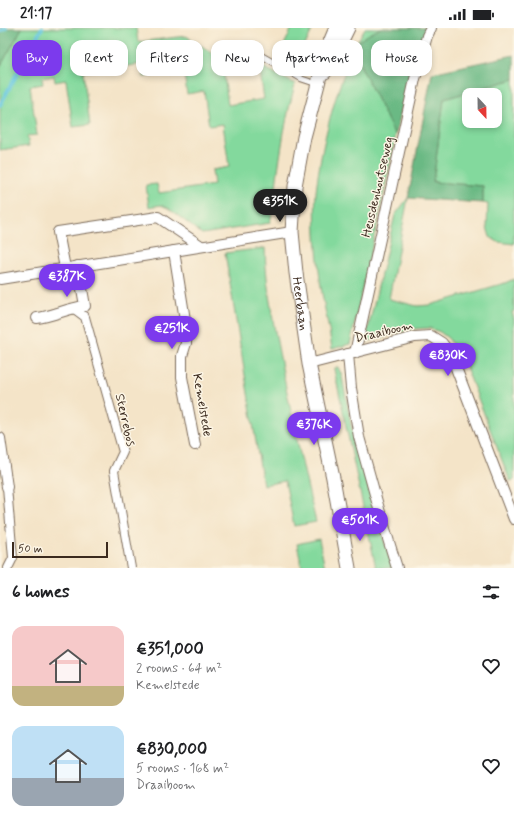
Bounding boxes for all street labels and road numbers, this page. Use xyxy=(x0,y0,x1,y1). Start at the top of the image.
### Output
street label: Heusdenhoutseweg xyxy=(358,135,398,239)
street label: Heerbaan xyxy=(288,276,313,332)
street label: Draaiboom xyxy=(353,317,415,347)
street label: Kemelstede xyxy=(188,372,216,438)
street label: Sterrebos xyxy=(111,392,139,448)

